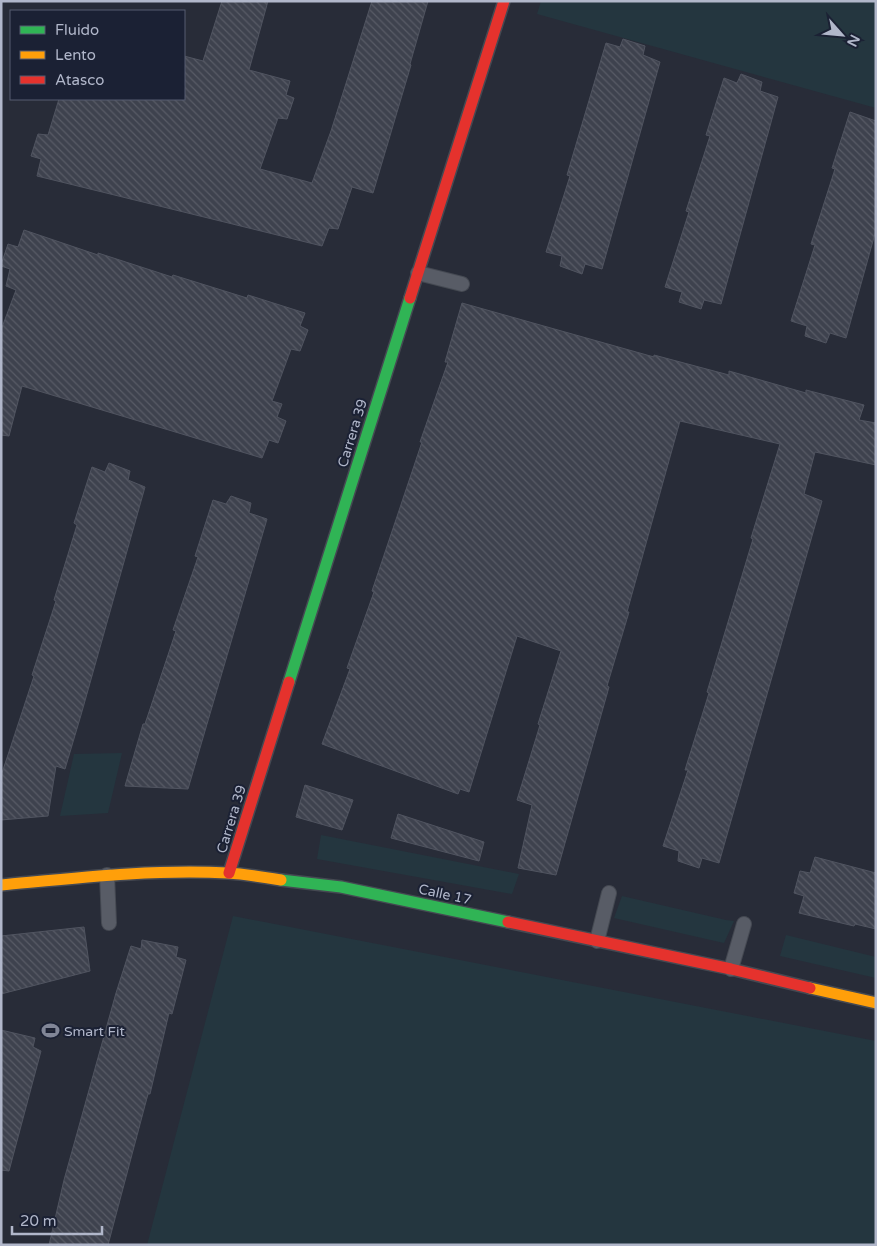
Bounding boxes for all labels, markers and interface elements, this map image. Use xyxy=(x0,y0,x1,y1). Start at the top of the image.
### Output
legend xyxy=(10,10,185,100)
north arrow xyxy=(817,10,867,60)
text: Fluido xyxy=(55,21,99,39)
text: N xyxy=(843,32,863,50)
text: Lento xyxy=(55,46,96,64)
text: Atasco xyxy=(55,71,104,89)
street label: Carrera 39 xyxy=(334,397,371,469)
street label: Carrera 39 xyxy=(213,783,250,855)
street label: Calle 17 xyxy=(417,881,473,908)
sports icon: Smart Fit xyxy=(40,1021,60,1041)
place label: Smart Fit xyxy=(64,1023,125,1040)
scale bar xyxy=(12,1204,102,1236)
text: 20 m xyxy=(20,1212,57,1230)

